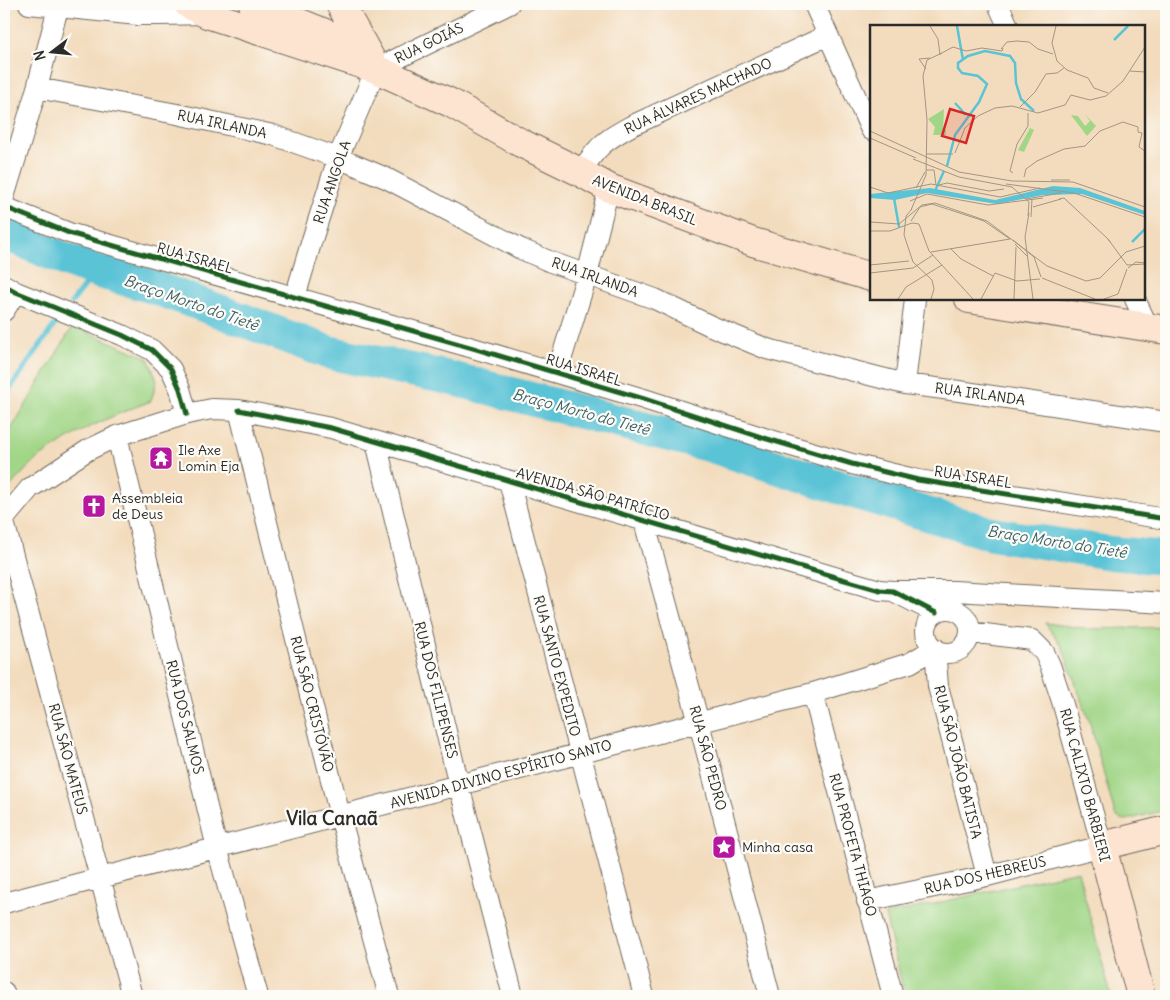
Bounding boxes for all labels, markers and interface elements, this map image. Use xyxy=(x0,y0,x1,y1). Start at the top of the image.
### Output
street label: RUA GOIÁS xyxy=(392,19,467,67)
inset map xyxy=(870,25,1145,300)
north arrow xyxy=(28,28,78,78)
text: N xyxy=(30,48,49,63)
street label: RUA ÁLVARES MACHADO xyxy=(621,54,775,138)
street label: RUA IRLANDA xyxy=(176,106,268,142)
street label: RUA ANGOLA xyxy=(309,138,355,226)
street label: AVENIDA BRASIL xyxy=(590,171,701,229)
street label: RUA ISRAEL xyxy=(155,239,236,278)
street label: RUA IRLANDA xyxy=(549,253,641,301)
water label: Braço Morto do Tietê xyxy=(122,271,262,335)
street label: RUA ISRAEL xyxy=(544,350,624,390)
street label: RUA IRLANDA xyxy=(934,379,1026,409)
water label: Braço Morto do Tietê xyxy=(511,384,653,439)
place label: Ile Axe Lomin Eja xyxy=(178,441,240,475)
temple icon: Ile Axe Lomin Eja xyxy=(148,445,174,471)
street label: RUA ISRAEL xyxy=(933,462,1014,492)
street label: AVENIDA SÃO PATRÍCIO xyxy=(514,463,672,525)
place label: Assembleia de Deus xyxy=(112,489,183,523)
church icon: Assembleia de Deus xyxy=(81,493,107,519)
water label: Braço Morto do Tietê xyxy=(986,521,1130,562)
street label: RUA SANTO EXPEDITO xyxy=(529,593,585,739)
street label: RUA DOS FILIPENSES xyxy=(410,620,462,761)
street label: RUA SÃO CRISTÓVÃO xyxy=(286,634,338,774)
street label: RUA DOS SALMOS xyxy=(162,658,208,776)
street label: RUA SÃO JOÃO BATISTA xyxy=(930,683,986,841)
street label: RUA SÃO MATEUS xyxy=(45,701,92,817)
street label: RUA SÃO PEDRO xyxy=(685,704,731,813)
street label: RUA CALIXTO BARBIERI xyxy=(1056,706,1114,864)
street label: AVENIDA DIVINO ESPÍRITO SANTO xyxy=(388,736,614,812)
street label: RUA PROFETA THIAGO xyxy=(825,771,881,919)
district label: Vila Canaã xyxy=(286,806,378,830)
place icon: Minha casa xyxy=(711,834,737,860)
place label: Minha casa xyxy=(742,838,813,856)
street label: RUA DOS HEBREUS xyxy=(922,852,1048,898)

